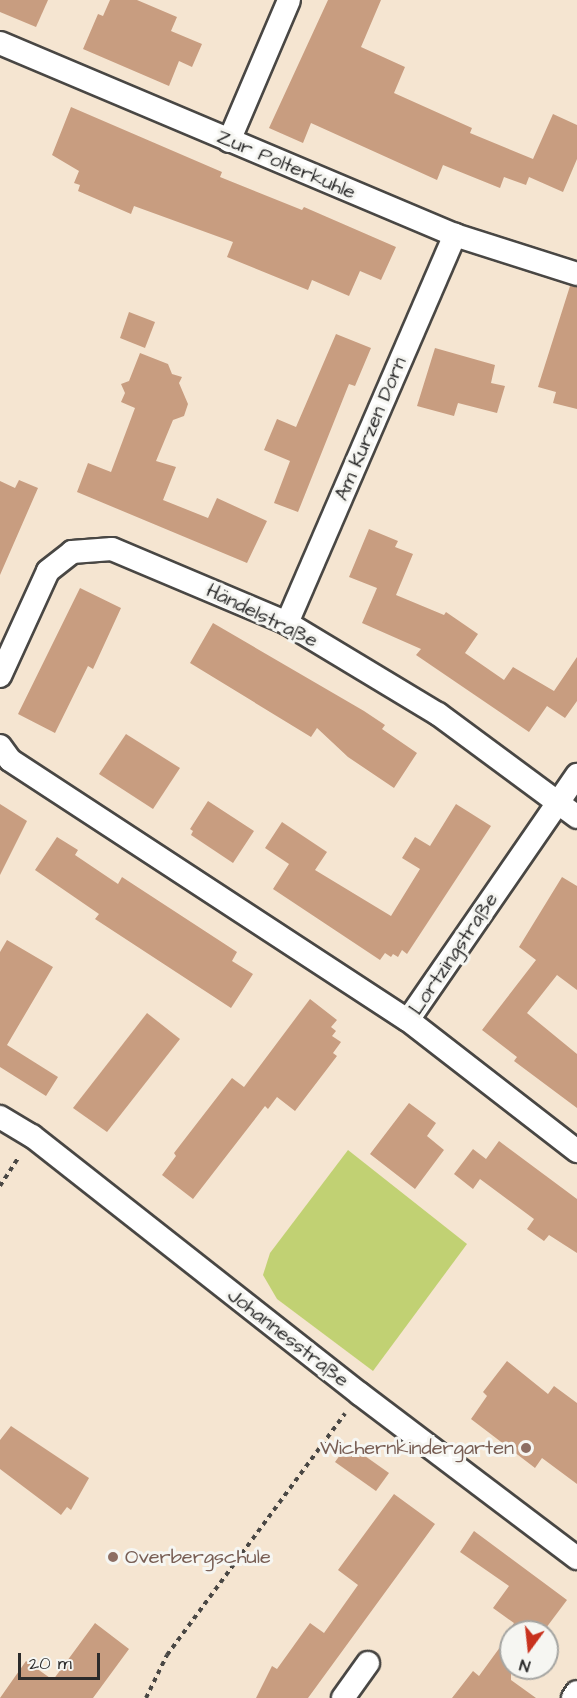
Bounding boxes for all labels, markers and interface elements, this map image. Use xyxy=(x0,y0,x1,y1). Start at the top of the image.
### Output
street label: Zur Polterkuhle xyxy=(213,125,359,205)
street label: Am Kurzen Dorn xyxy=(330,354,412,504)
street label: Händelstraße xyxy=(202,579,322,653)
street label: Lortzingstraße xyxy=(404,888,504,1020)
street label: Johannesstraße xyxy=(223,1283,353,1393)
place label: Wichernkindergarten xyxy=(320,1436,514,1460)
marker: Wichernkindergarten xyxy=(519,1441,533,1455)
place label: Overbergschule xyxy=(125,1545,271,1569)
marker: Overbergschule xyxy=(106,1550,120,1564)
north arrow xyxy=(499,1620,559,1680)
scale bar xyxy=(21,1641,104,1679)
text: 20 m xyxy=(29,1651,72,1676)
text: N xyxy=(517,1654,533,1677)

